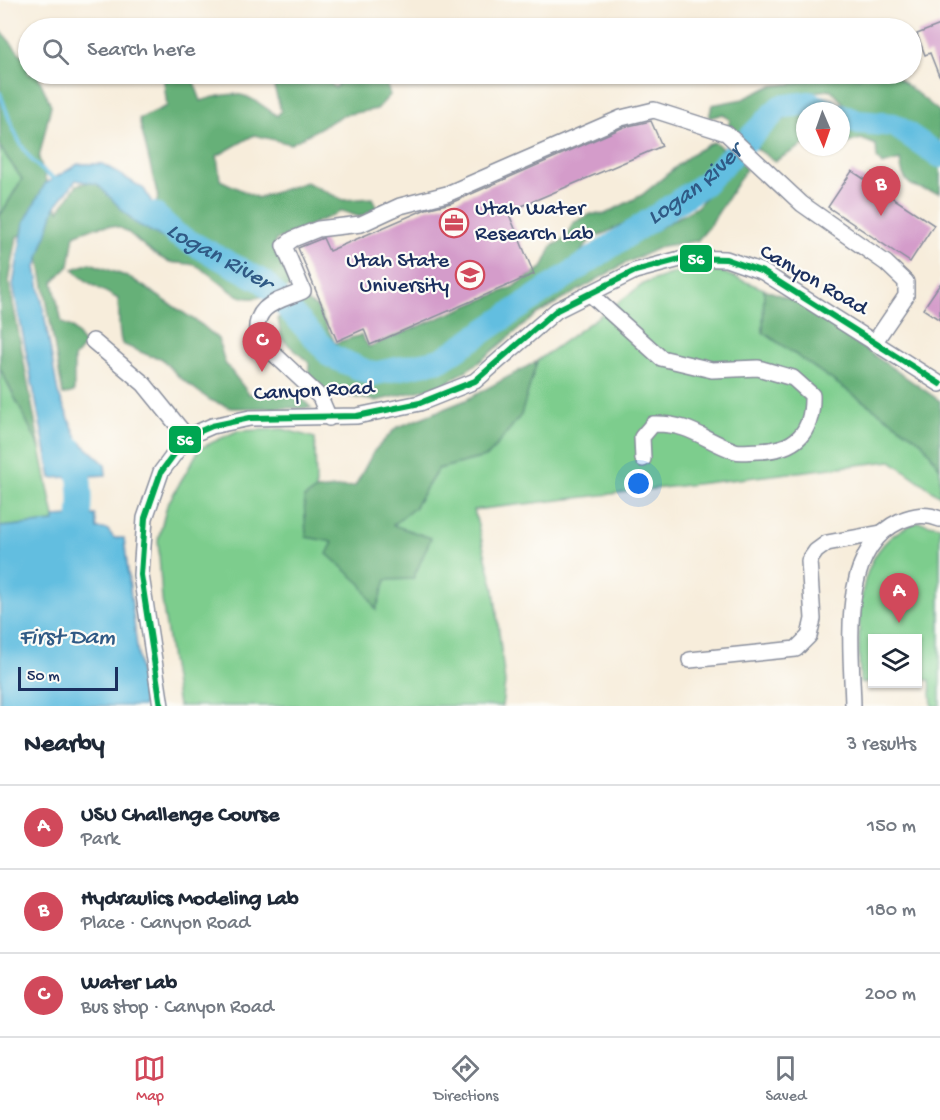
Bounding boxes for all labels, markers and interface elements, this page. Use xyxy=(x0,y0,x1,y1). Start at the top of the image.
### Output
search box xyxy=(18,18,922,84)
icon: search xyxy=(39,35,72,68)
text: Search here xyxy=(87,38,195,64)
north arrow xyxy=(796,102,850,156)
water label: Logan River xyxy=(642,135,752,232)
pin: B xyxy=(862,166,900,216)
place label: Utah Water Research Lab xyxy=(475,197,594,248)
office icon: Utah Water Research Lab xyxy=(438,207,470,239)
water label: Logan River xyxy=(160,217,281,299)
street label: Canyon Road xyxy=(754,240,874,323)
line badge: 56 xyxy=(679,244,713,273)
place label: Utah State University xyxy=(346,249,450,300)
text: 56 xyxy=(688,252,705,271)
school or university icon: Utah State University xyxy=(454,259,486,291)
pin: C xyxy=(242,322,282,372)
street label: Canyon Road xyxy=(253,376,377,408)
line badge: 56 xyxy=(168,425,202,454)
text: 56 xyxy=(177,433,194,452)
your location xyxy=(624,469,653,498)
pin: A xyxy=(880,574,918,623)
water label: First Dam xyxy=(19,624,115,653)
map controls xyxy=(868,634,922,688)
button: layers xyxy=(868,634,922,688)
scale bar xyxy=(18,664,118,692)
text: 50 m xyxy=(27,668,60,687)
text: Nearby xyxy=(24,730,105,761)
text: 3 results xyxy=(847,734,916,757)
text: USU Challenge Course xyxy=(81,803,279,829)
text: A xyxy=(38,816,49,839)
text: 150 m xyxy=(867,816,916,839)
text: Park xyxy=(81,829,119,852)
text: Hydraulics Modeling Lab xyxy=(81,887,299,913)
text: B xyxy=(38,900,49,923)
text: 180 m xyxy=(867,900,916,923)
text: Place · Canyon Road xyxy=(81,913,250,936)
text: Water Lab xyxy=(81,971,177,997)
text: C xyxy=(38,984,49,1007)
text: 200 m xyxy=(865,984,916,1007)
text: Bus stop · Canyon Road xyxy=(81,997,274,1020)
tab: Map xyxy=(133,1052,166,1107)
tab: Directions xyxy=(433,1052,499,1107)
tab: Saved xyxy=(765,1052,806,1107)

